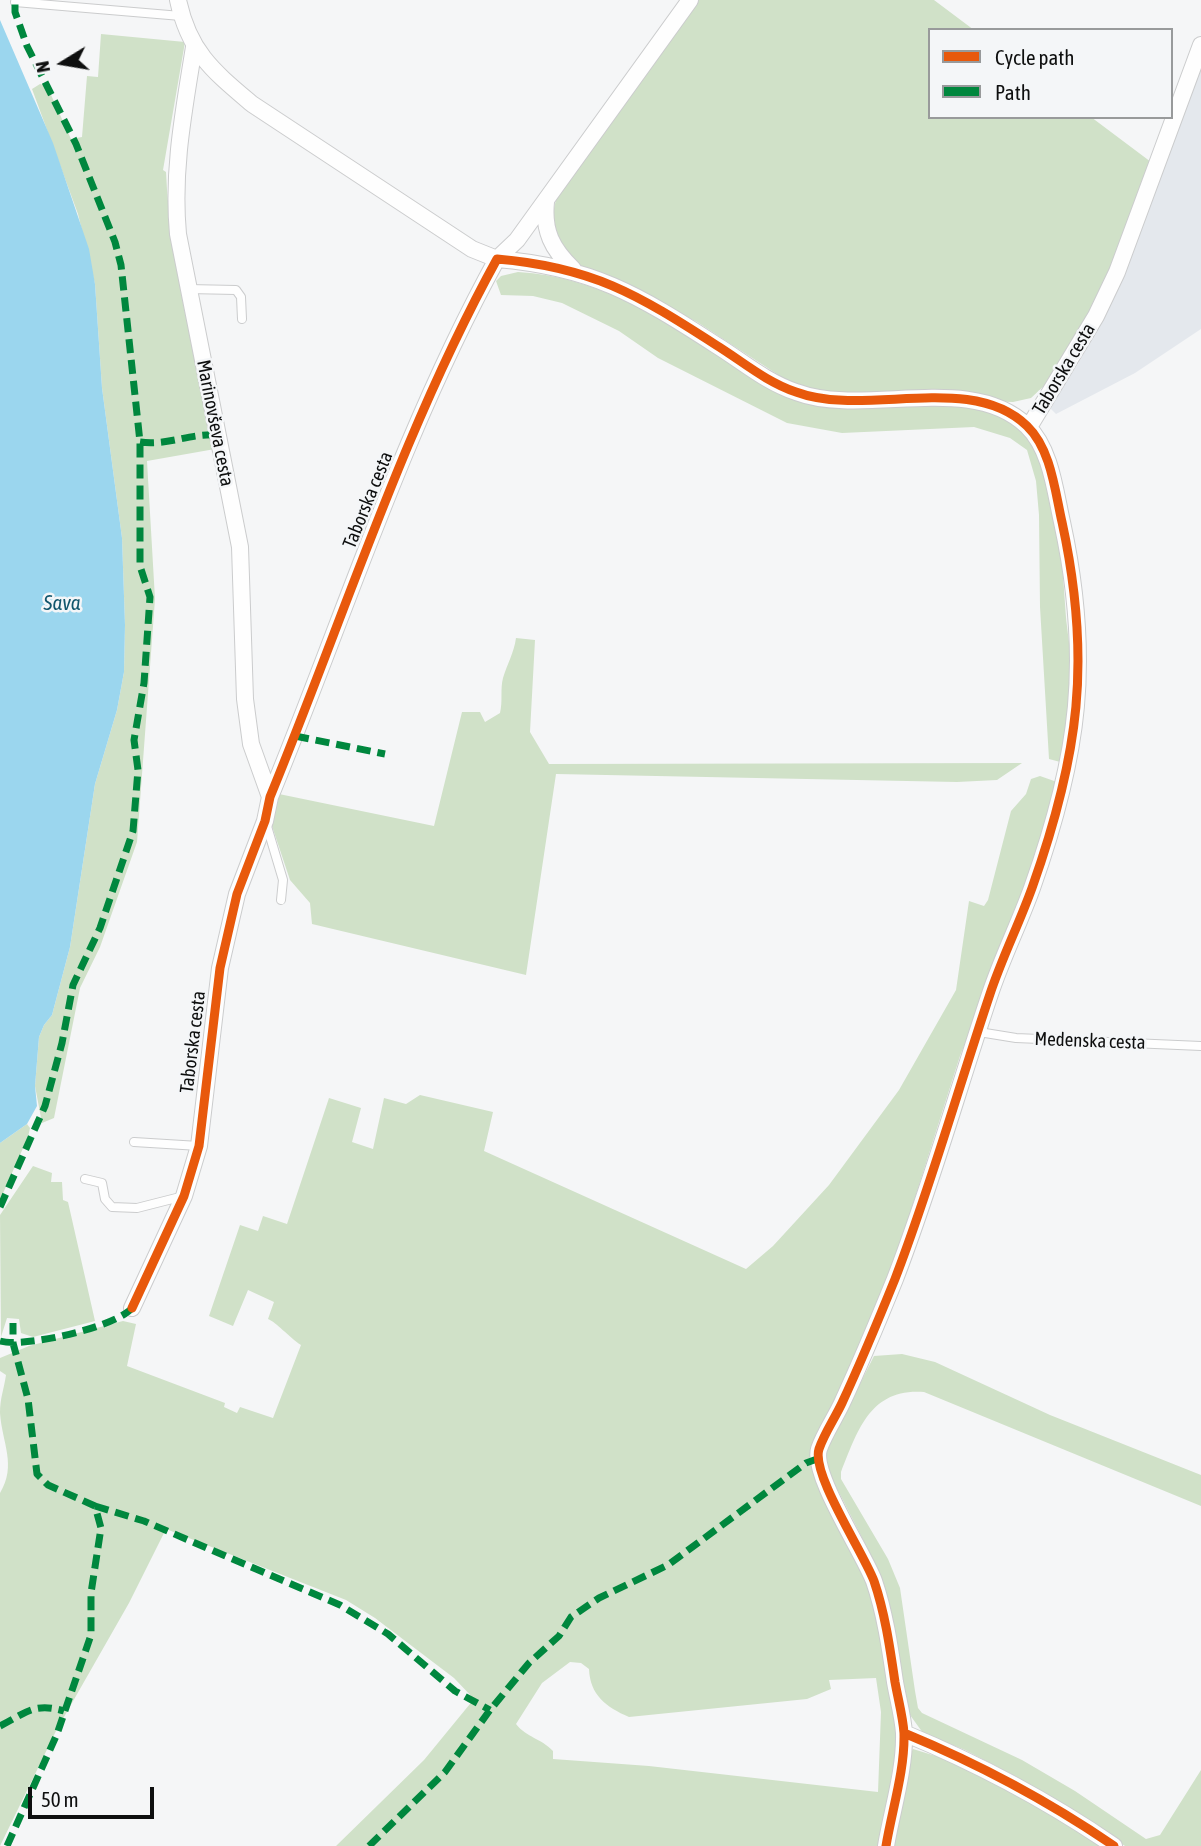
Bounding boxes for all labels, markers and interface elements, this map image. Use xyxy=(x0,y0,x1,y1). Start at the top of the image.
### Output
north arrow xyxy=(28,28,98,98)
legend xyxy=(928,28,1173,119)
text: Cycle path xyxy=(995,45,1074,69)
text: N xyxy=(31,59,54,75)
text: Path xyxy=(995,80,1031,104)
street label: Taborska cesta xyxy=(1028,319,1100,419)
street label: Marinovševa cesta xyxy=(192,358,238,488)
street label: Taborska cesta xyxy=(338,448,398,552)
water label: Sava xyxy=(44,590,80,616)
street label: Taborska cesta xyxy=(175,990,211,1094)
street label: Medenska cesta xyxy=(1034,1028,1146,1054)
scale bar xyxy=(32,1772,158,1816)
text: 50 m xyxy=(41,1787,79,1811)

